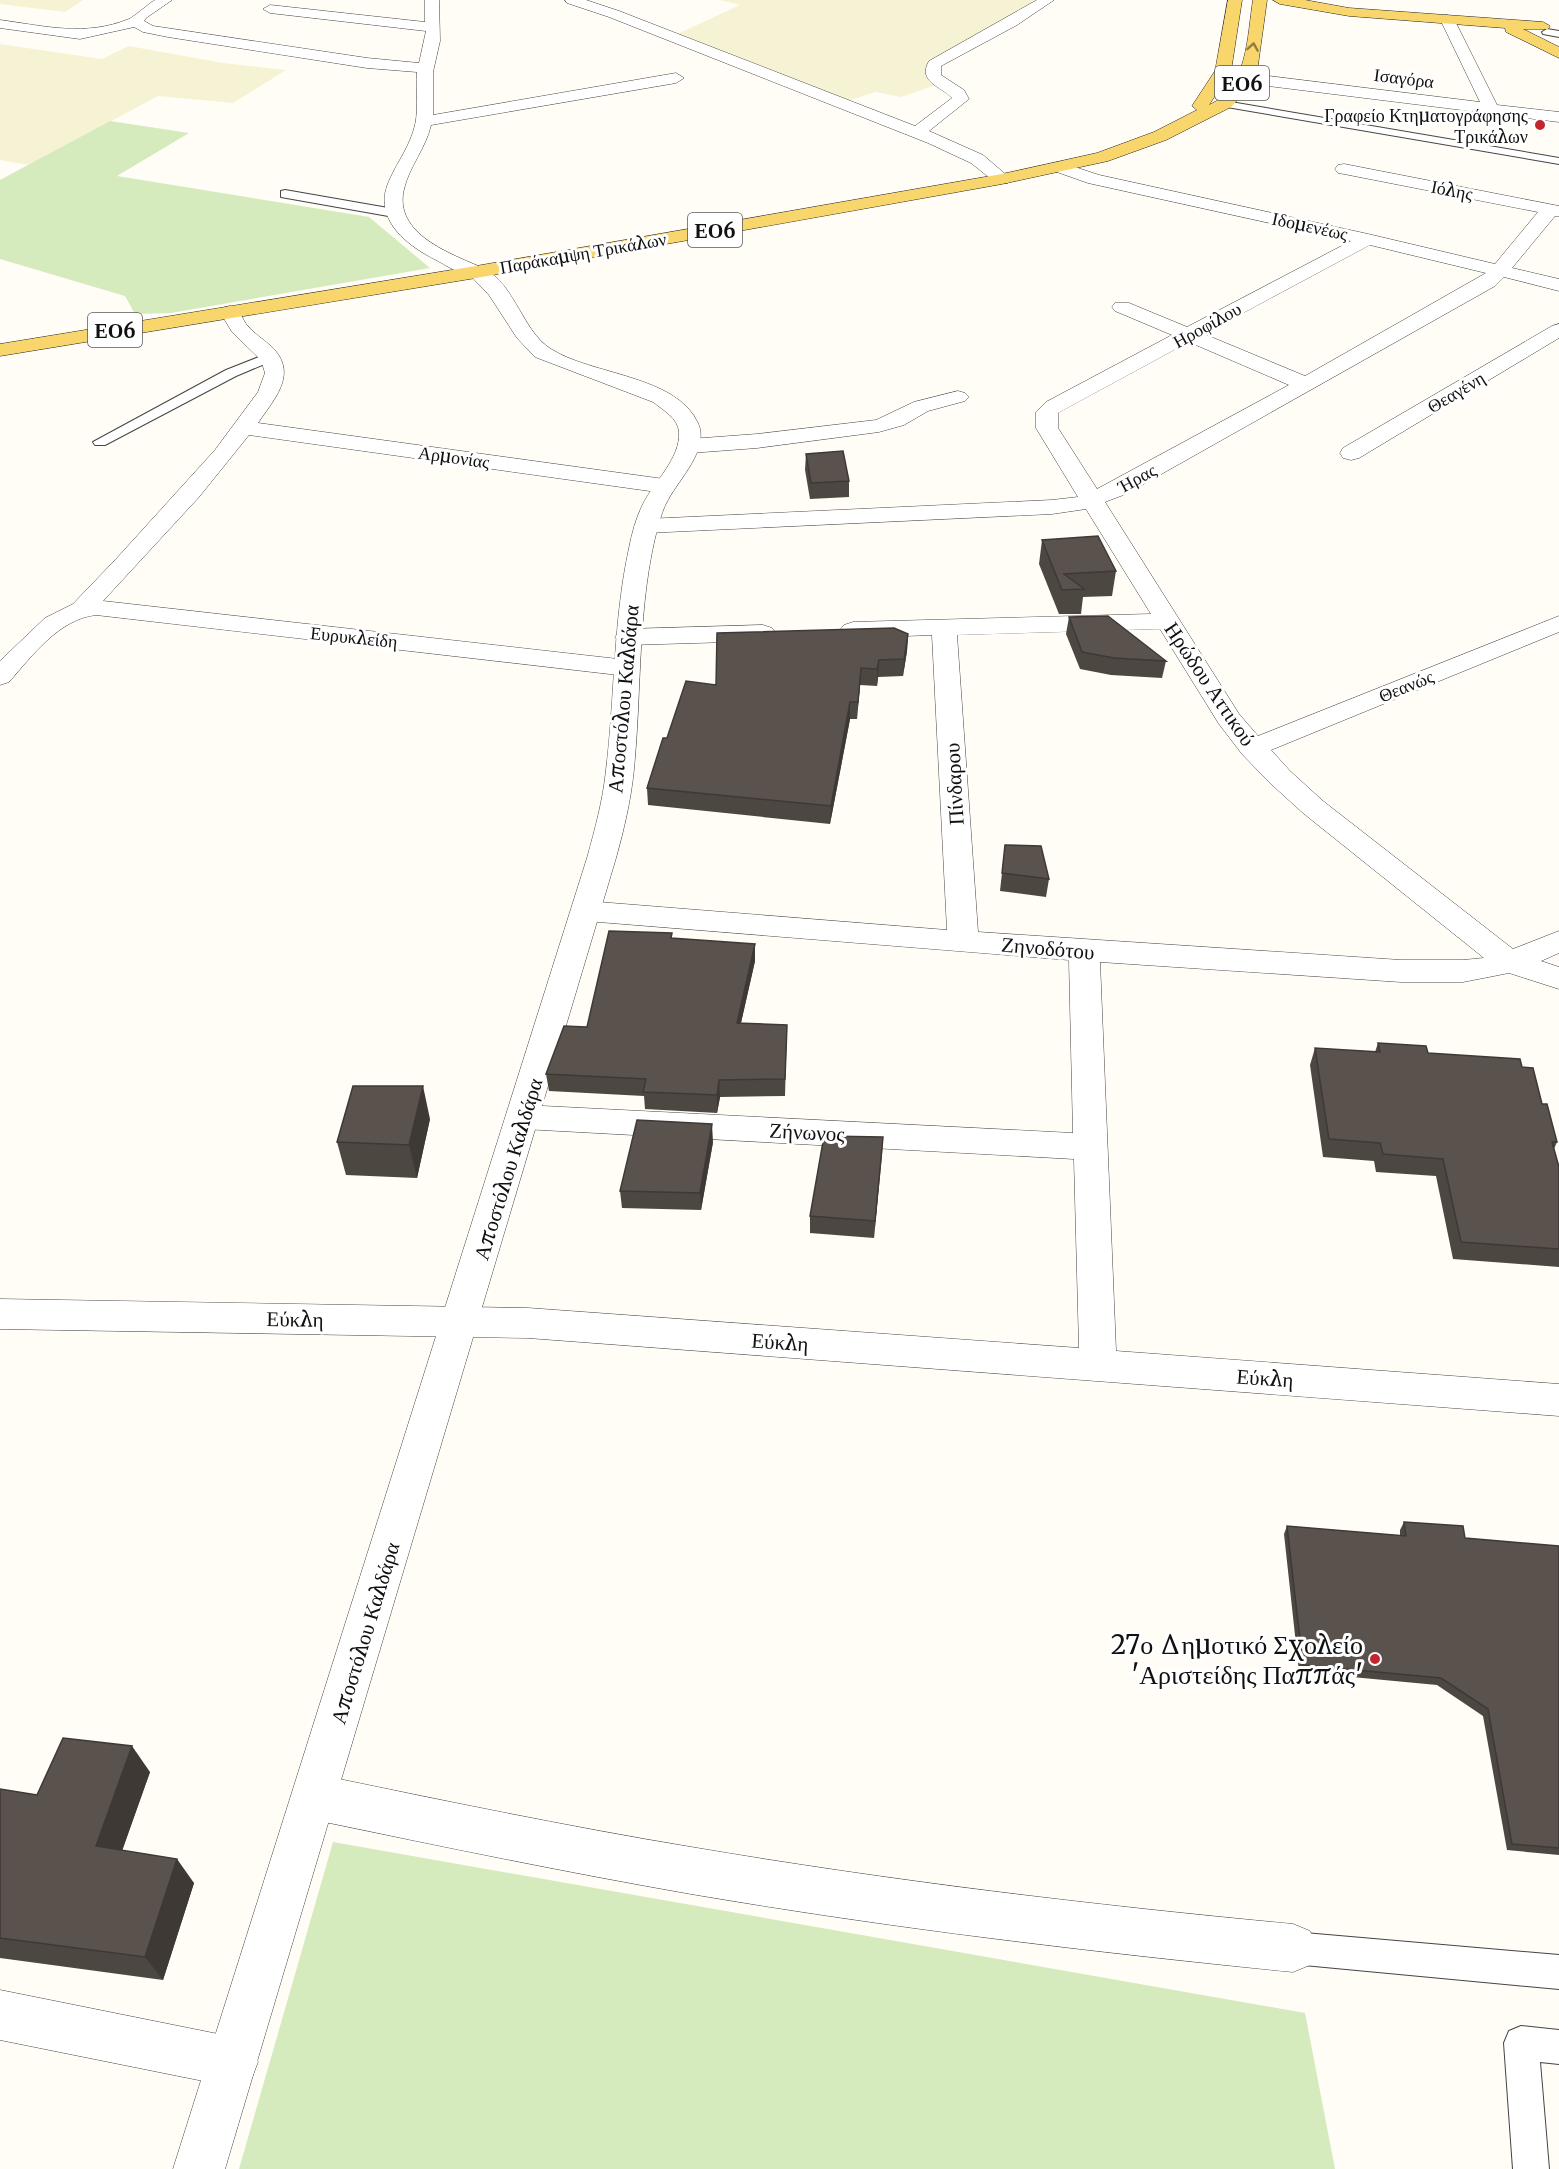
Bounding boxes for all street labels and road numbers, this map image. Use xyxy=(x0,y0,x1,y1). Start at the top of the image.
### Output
street label: Ισαγόρα xyxy=(1373,63,1436,93)
road number: ΕΟ6 xyxy=(1215,66,1269,100)
street label: Ιόλης xyxy=(1429,175,1475,205)
street label: Ιδομενέως xyxy=(1270,207,1350,245)
road number: ΕΟ6 xyxy=(688,213,742,247)
street label: Παράκαμψη Τρικάλων xyxy=(498,227,668,279)
street label: Ηροφίλου xyxy=(1169,297,1245,353)
road number: ΕΟ6 xyxy=(88,313,142,347)
street label: Θεαγένη xyxy=(1423,366,1489,418)
street label: Αρμονίας xyxy=(417,441,491,473)
street label: Ήρας xyxy=(1113,458,1160,498)
street label: Αποστόλου Καλδάρα xyxy=(601,604,645,794)
street label: Ηρώδου Αττικού xyxy=(1159,617,1261,751)
street label: Ευρυκλείδη xyxy=(309,621,399,653)
street label: Θεανώς xyxy=(1375,665,1437,707)
street label: Πίνδαρου xyxy=(938,742,970,826)
street label: Ζηνοδότου xyxy=(1000,930,1096,966)
street label: Αποστόλου Καλδάρα xyxy=(467,1075,549,1263)
street label: Ζήνωνος xyxy=(769,1117,846,1147)
street label: Εύκλη xyxy=(266,1305,324,1333)
street label: Εύκλη xyxy=(751,1327,809,1357)
street label: Εύκλη xyxy=(1236,1363,1294,1393)
street label: Αποστόλου Καλδάρα xyxy=(324,1539,406,1727)

